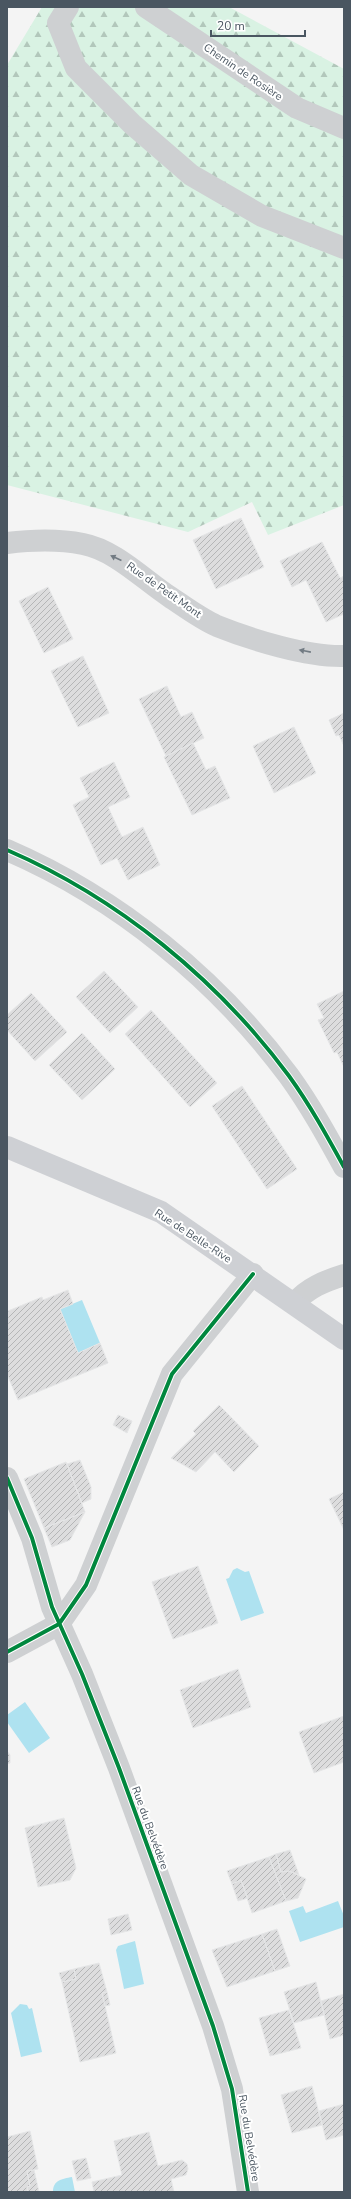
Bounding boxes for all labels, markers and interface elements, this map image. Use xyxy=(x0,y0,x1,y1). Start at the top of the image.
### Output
scale bar xyxy=(211,12,305,38)
text: 20 m xyxy=(217,18,245,34)
street label: Chemin de Rosière xyxy=(201,40,286,104)
one-way arrow xyxy=(110,555,122,561)
street label: Rue de Petit Mont xyxy=(123,558,205,622)
one-way arrow xyxy=(299,648,312,654)
street label: Rue de Belle-Rive xyxy=(152,1205,235,1267)
street label: Rue du Belvédère xyxy=(128,1784,172,1872)
street label: Rue du Belvédère xyxy=(235,2094,263,2183)

